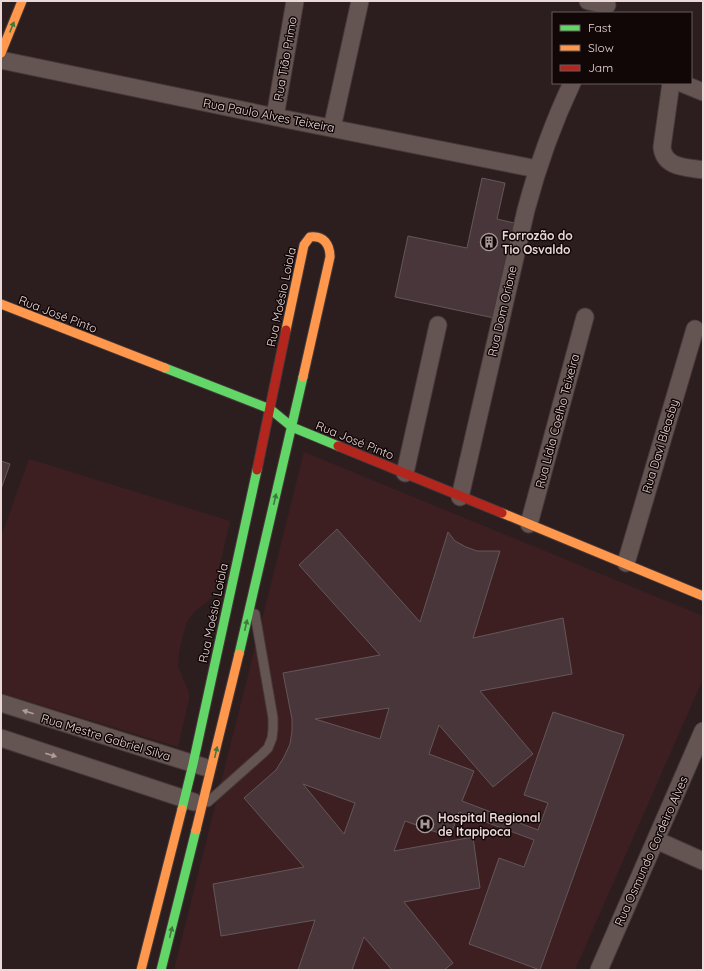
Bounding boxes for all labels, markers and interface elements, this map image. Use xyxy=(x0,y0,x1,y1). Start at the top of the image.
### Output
legend xyxy=(552,12,692,84)
street label: Rua Tião Primo xyxy=(270,16,300,102)
text: Fast xyxy=(588,20,612,35)
one-way arrow xyxy=(9,21,15,33)
text: Slow xyxy=(588,40,614,55)
text: Jam xyxy=(588,60,613,75)
street label: Rua Paulo Alves Teixeira xyxy=(202,95,336,135)
place label: Forrozão do Tio Osvaldo xyxy=(502,228,573,257)
building icon: Forrozão do Tio Osvaldo xyxy=(479,232,499,252)
street label: Rua Moésio Loiola xyxy=(263,246,299,348)
street label: Rua Dom Orione xyxy=(484,264,520,358)
street label: Rua José Pinto xyxy=(17,292,99,336)
street label: Rua Lídia Coelho Teixeira xyxy=(532,352,582,490)
street label: Rua Davi Bleasby xyxy=(639,397,681,495)
street label: Rua José Pinto xyxy=(314,417,396,463)
one-way arrow xyxy=(273,492,279,505)
street label: Rua Moésio Loiola xyxy=(195,562,231,664)
one-way arrow xyxy=(243,619,249,631)
one-way arrow xyxy=(21,709,33,715)
street label: Rua Mestre Gabriel Silva xyxy=(39,710,173,764)
one-way arrow xyxy=(213,746,219,758)
one-way arrow xyxy=(46,752,58,758)
street label: Rua Osmundo Cordeiro Alves xyxy=(611,773,691,928)
place label: Hospital Regional de Itapipoca xyxy=(438,810,540,839)
hospital icon: Hospital Regional de Itapipoca xyxy=(415,814,435,834)
one-way arrow xyxy=(168,926,174,938)

